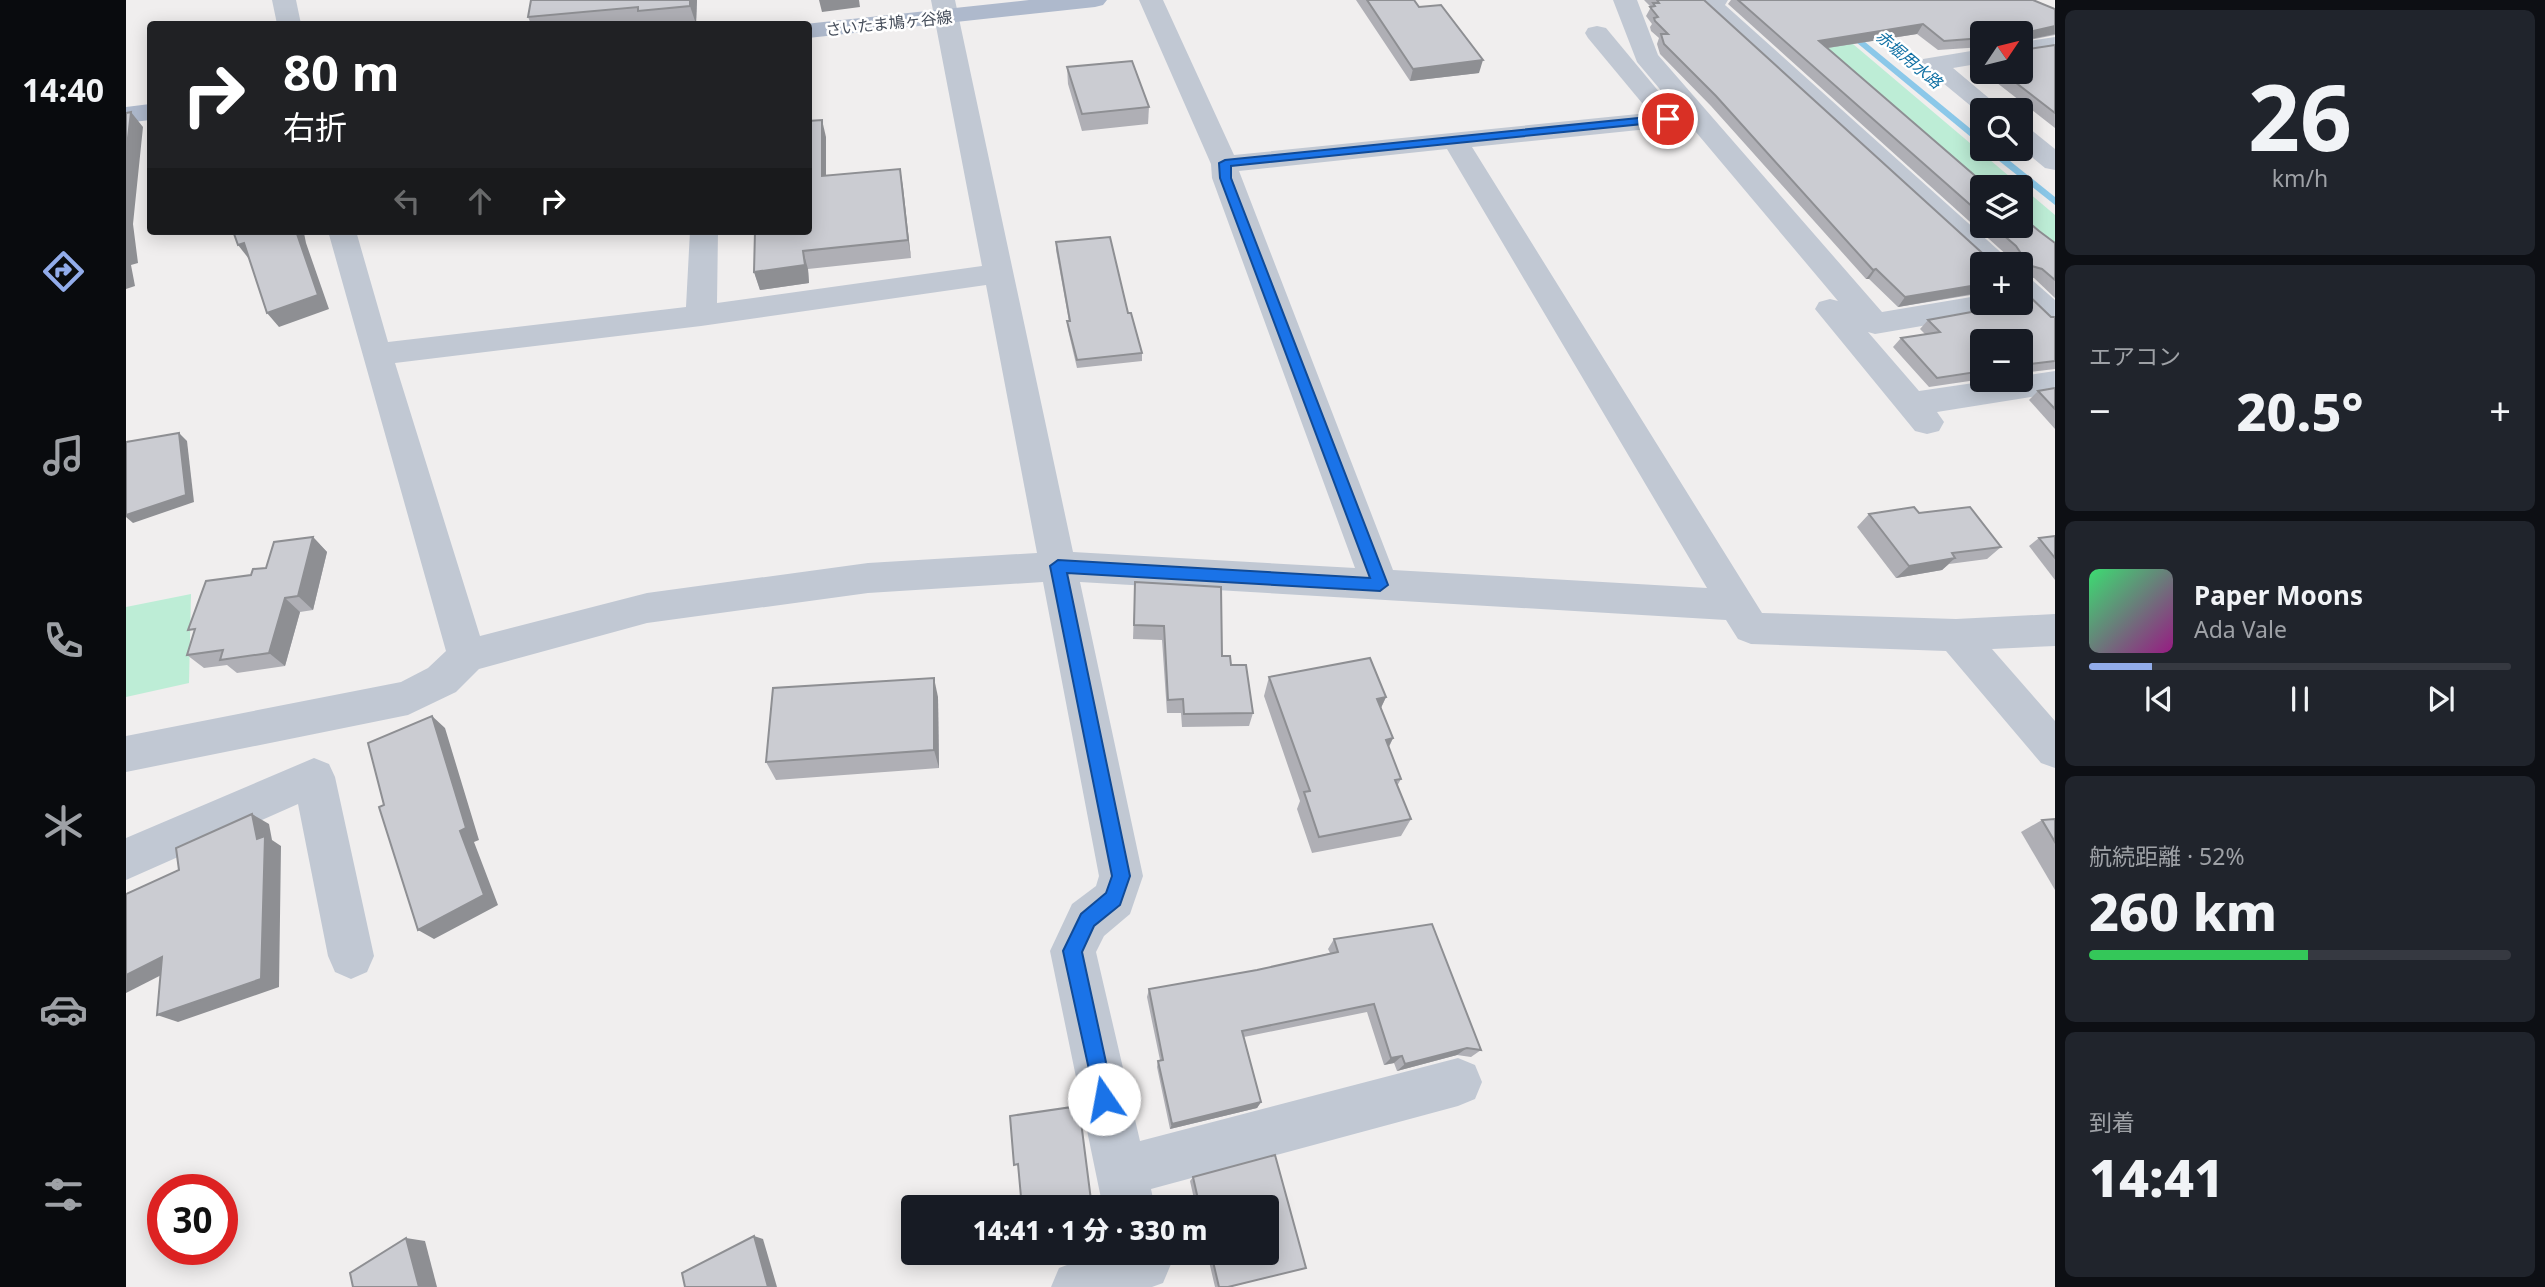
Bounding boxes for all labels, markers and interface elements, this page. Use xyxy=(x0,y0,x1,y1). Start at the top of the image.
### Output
street label: さいたま鳩ヶ谷線 xyxy=(824,5,954,41)
north arrow xyxy=(1970,21,2034,84)
map controls xyxy=(1970,21,2033,392)
water label: 赤堀用水路 xyxy=(1871,25,1948,94)
text: 80 m xyxy=(283,39,400,105)
icon: right xyxy=(168,49,259,140)
text: 26 xyxy=(2248,54,2352,178)
text: 14:40 xyxy=(22,68,104,111)
pin xyxy=(1638,89,1698,149)
button: search xyxy=(1970,98,2033,161)
icon: arrive xyxy=(1649,100,1687,138)
text: 右折 xyxy=(283,105,347,148)
text: km/h xyxy=(2272,162,2328,194)
button: layers xyxy=(1970,175,2033,238)
icon: left xyxy=(388,182,426,220)
icon: ahead xyxy=(461,182,499,220)
icon: right xyxy=(534,182,572,220)
icon: directions xyxy=(39,247,88,296)
button: + xyxy=(1970,252,2033,315)
button: − xyxy=(1970,329,2033,392)
text: エアコン xyxy=(2089,340,2181,372)
text: 20.5° xyxy=(2237,375,2363,446)
text: − xyxy=(2089,384,2111,436)
text: + xyxy=(2489,384,2511,436)
icon: music xyxy=(39,431,88,480)
text: Paper Moons xyxy=(2194,577,2363,613)
text: Ada Vale xyxy=(2194,613,2287,645)
icon: phone xyxy=(39,616,88,665)
icon: previous xyxy=(2140,680,2178,718)
icon: pause xyxy=(2281,680,2319,718)
icon: next xyxy=(2422,680,2460,718)
icon: climate xyxy=(39,801,88,850)
text: 航続距離 · 52% xyxy=(2089,840,2245,872)
text: 260 km xyxy=(2089,875,2277,946)
icon: car xyxy=(39,985,88,1034)
position arrow xyxy=(1067,1062,1141,1136)
text: 到着 xyxy=(2089,1106,2135,1138)
text: 14:41 xyxy=(2089,1141,2224,1212)
icon: filters xyxy=(39,1170,88,1219)
speed limit sign: 30 xyxy=(147,1174,238,1265)
text: 14:41 · 1 分 · 330 m xyxy=(973,1212,1207,1248)

